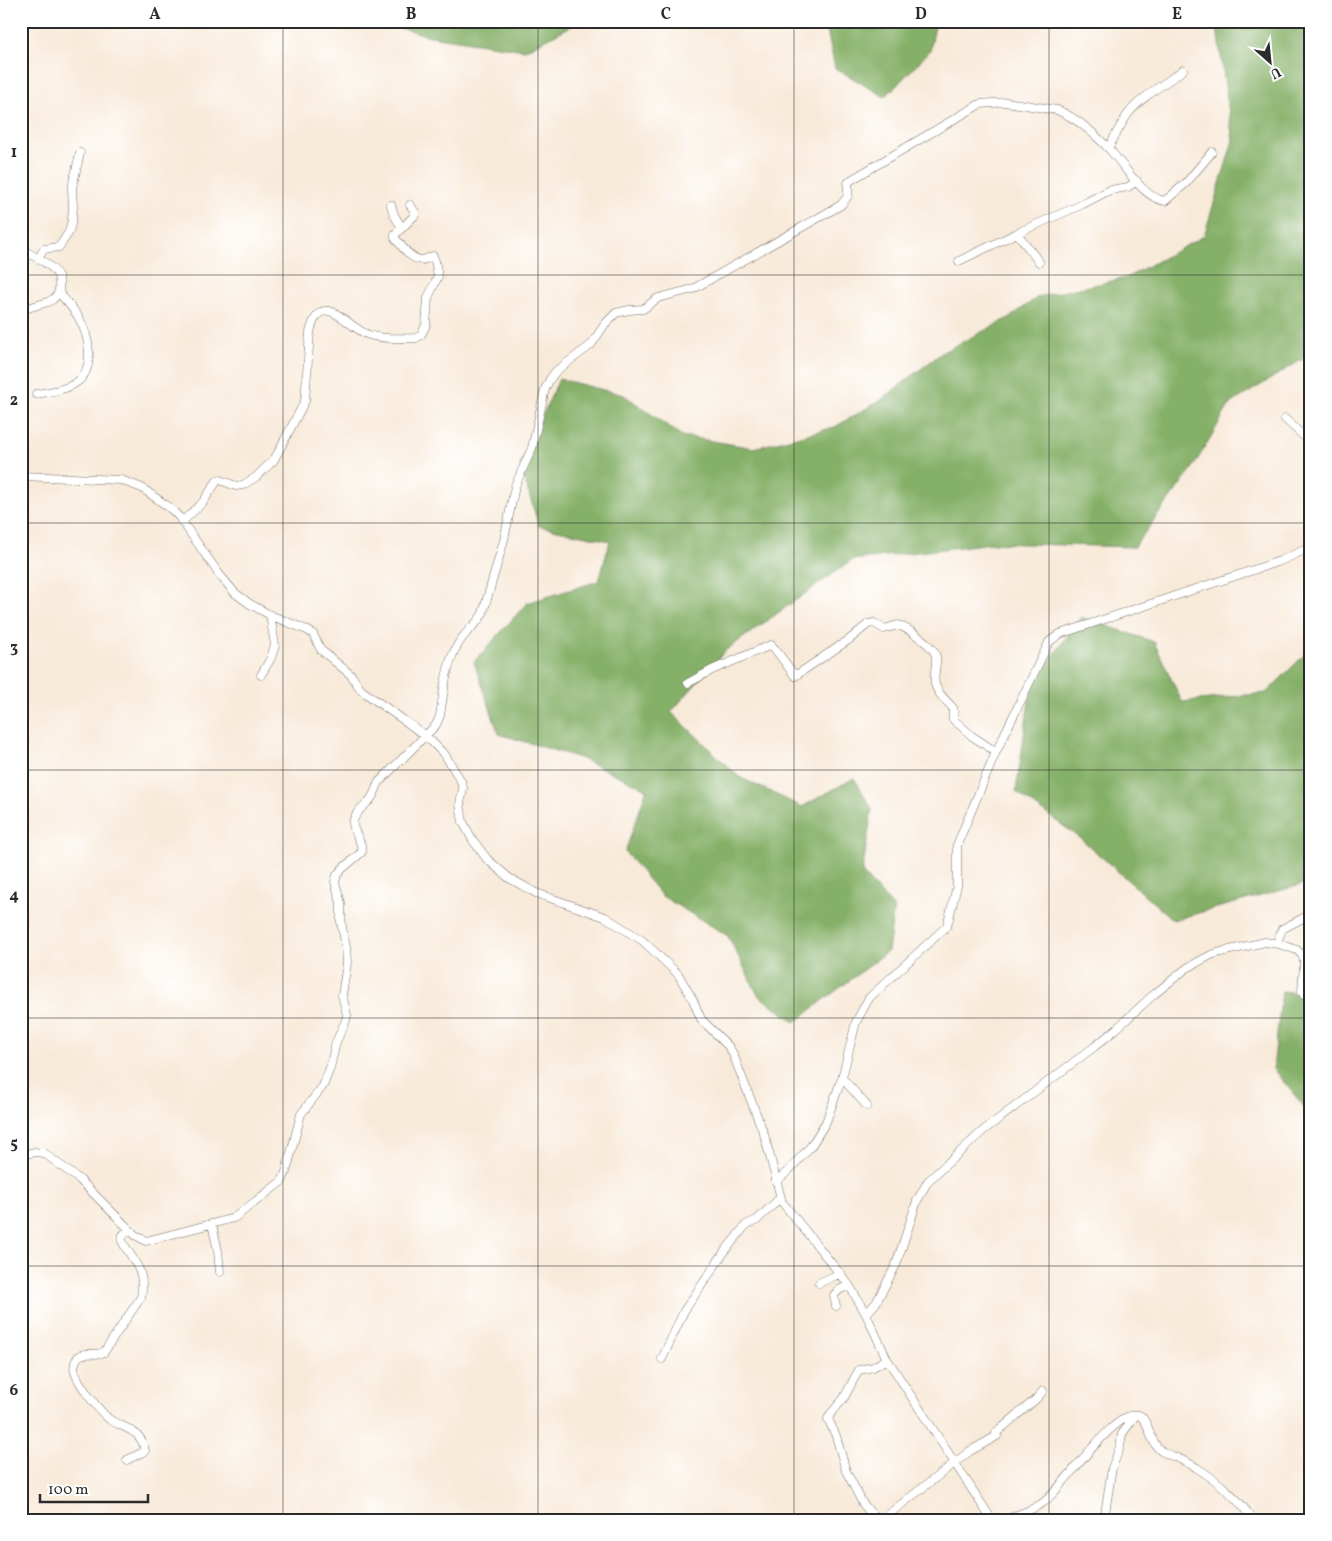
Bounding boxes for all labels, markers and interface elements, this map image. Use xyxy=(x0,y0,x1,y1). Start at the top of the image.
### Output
text: A xyxy=(149,4,161,26)
text: B xyxy=(406,4,417,26)
text: C xyxy=(661,4,671,26)
text: D xyxy=(915,4,927,26)
text: E xyxy=(1172,4,1182,26)
north arrow xyxy=(1244,38,1294,88)
text: U xyxy=(1266,62,1284,83)
text: 1 xyxy=(11,142,17,164)
text: 2 xyxy=(10,390,18,412)
text: 3 xyxy=(10,637,18,659)
text: 4 xyxy=(9,885,19,907)
text: 5 xyxy=(10,1133,18,1155)
text: 6 xyxy=(10,1380,19,1402)
scale bar xyxy=(40,1471,148,1503)
text: 100 m xyxy=(48,1480,88,1501)

